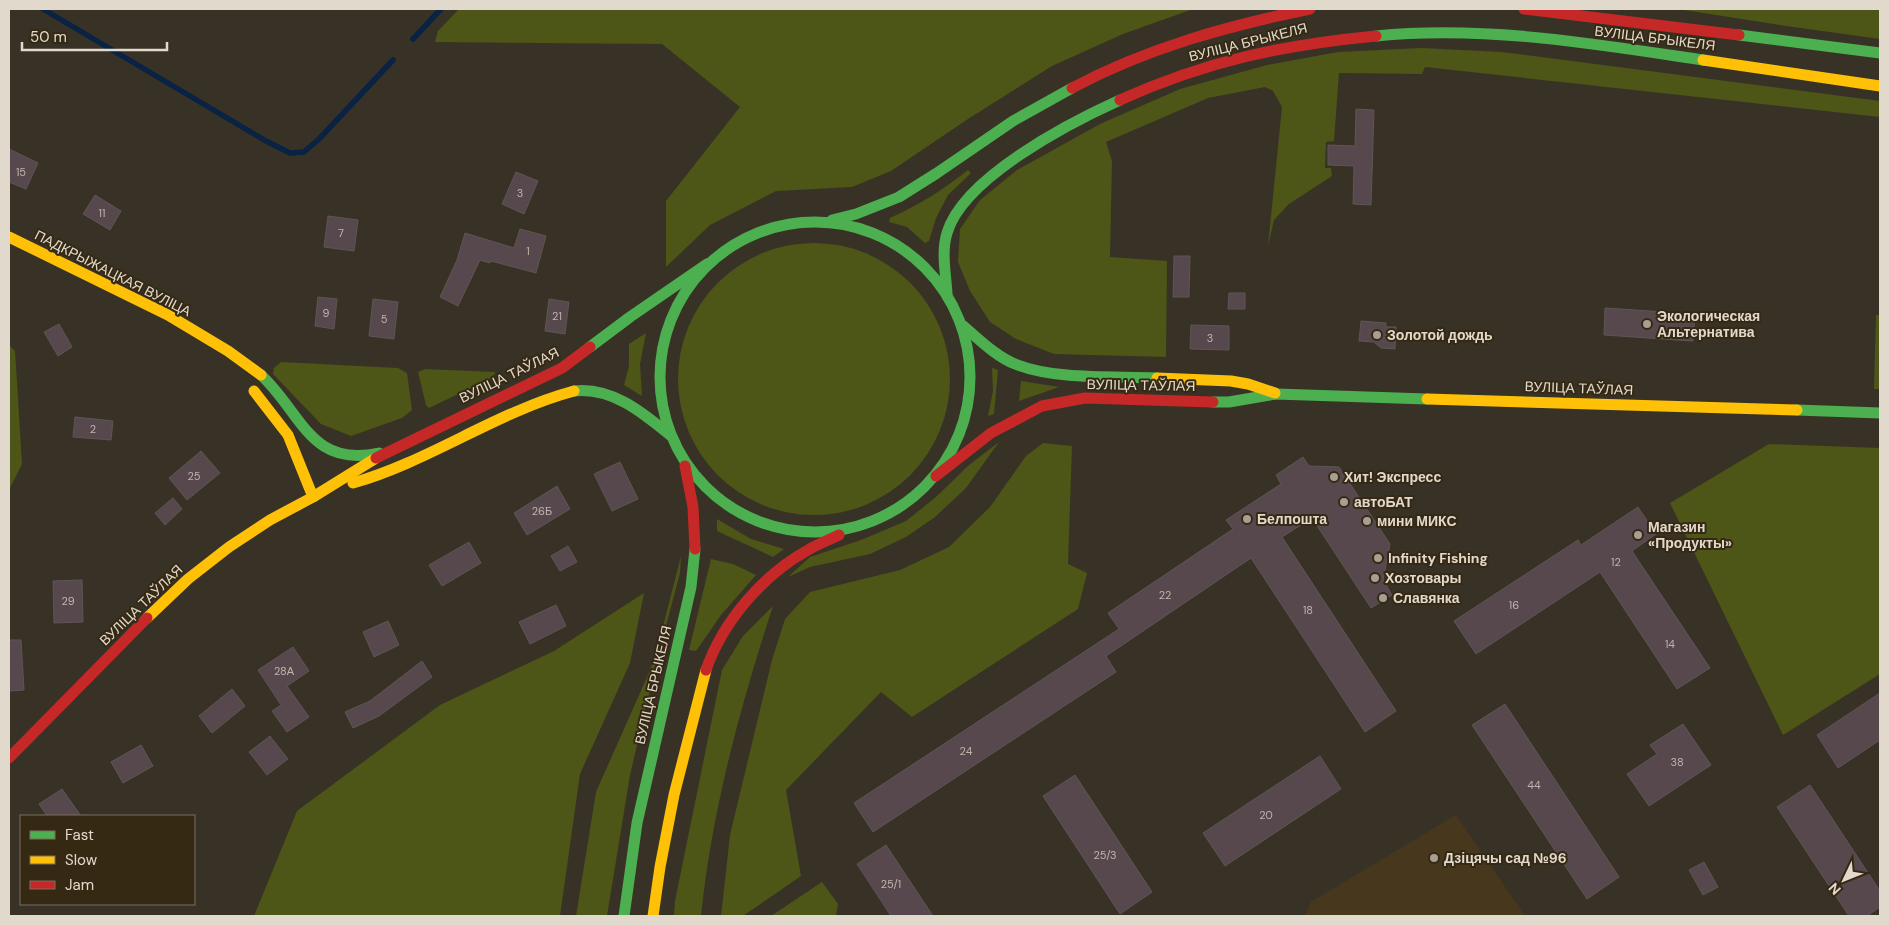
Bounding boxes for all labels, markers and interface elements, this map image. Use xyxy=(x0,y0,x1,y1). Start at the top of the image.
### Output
street label: ВУЛІЦА БРЫКЕЛЯ xyxy=(1187,19,1309,65)
scale bar xyxy=(22,20,168,52)
street label: ВУЛІЦА БРЫКЕЛЯ xyxy=(1594,22,1716,54)
text: 50 m xyxy=(30,27,67,47)
house number: 15 xyxy=(16,165,26,179)
house number: 3 xyxy=(517,186,523,200)
house number: 11 xyxy=(99,206,105,220)
street label: ПАДКРЫЖАЦКАЯ ВУЛІЦА xyxy=(32,226,195,321)
house number: 7 xyxy=(338,226,344,240)
house number: 1 xyxy=(526,244,530,258)
house number: 9 xyxy=(323,306,330,320)
place label: Экологическая Альтернатива xyxy=(1657,307,1760,341)
house number: 21 xyxy=(552,309,562,323)
house number: 5 xyxy=(381,312,388,326)
marker: Экологическая Альтернатива xyxy=(1641,318,1653,330)
place label: Золотой дождь xyxy=(1387,326,1493,344)
marker: Золотой дождь xyxy=(1371,329,1383,341)
house number: 3 xyxy=(1207,331,1213,345)
street label: ВУЛІЦА ТАЎЛАЯ xyxy=(456,343,562,407)
street label: ВУЛІЦА ТАЎЛАЯ xyxy=(1086,375,1196,395)
street label: ВУЛІЦА ТАЎЛАЯ xyxy=(1524,377,1634,399)
house number: 2 xyxy=(90,422,96,436)
place label: Хит! Экспресс xyxy=(1344,468,1441,486)
house number: 25 xyxy=(187,469,201,483)
marker: Хит! Экспресс xyxy=(1328,471,1340,483)
place label: автоБАТ xyxy=(1354,493,1413,511)
marker: автоБАТ xyxy=(1338,496,1350,508)
house number: 26Б xyxy=(532,504,552,518)
place label: Белпошта xyxy=(1257,510,1327,528)
place label: мини МИКС xyxy=(1377,512,1457,530)
marker: Белпошта xyxy=(1241,513,1253,525)
marker: мини МИКС xyxy=(1361,515,1373,527)
place label: Магазин «Продукты» xyxy=(1648,518,1732,552)
marker: Магазин «Продукты» xyxy=(1632,529,1644,541)
place label: Infinity Fishing xyxy=(1388,549,1488,567)
marker: Infinity Fishing xyxy=(1372,552,1384,564)
house number: 12 xyxy=(1611,555,1621,569)
street label: ВУЛІЦА ТАЎЛАЯ xyxy=(96,561,186,649)
place label: Хозтовары xyxy=(1385,569,1461,587)
marker: Хозтовары xyxy=(1369,572,1381,584)
house number: 22 xyxy=(1159,588,1171,602)
place label: Славянка xyxy=(1393,589,1460,607)
marker: Славянка xyxy=(1377,592,1389,604)
house number: 29 xyxy=(61,594,75,608)
house number: 16 xyxy=(1509,598,1519,612)
house number: 18 xyxy=(1303,603,1313,617)
street label: ВУЛІЦА БРЫКЕЛЯ xyxy=(631,624,675,746)
house number: 14 xyxy=(1665,637,1675,651)
house number: 28А xyxy=(274,664,295,678)
house number: 24 xyxy=(960,744,973,758)
house number: 38 xyxy=(1670,755,1684,769)
house number: 44 xyxy=(1527,778,1541,792)
house number: 20 xyxy=(1259,808,1273,822)
legend xyxy=(20,815,195,905)
text: Fast xyxy=(65,825,94,845)
house number: 25/3 xyxy=(1093,848,1117,862)
place label: Дзіцячы сад №96 xyxy=(1444,849,1567,867)
text: Slow xyxy=(65,850,98,870)
marker: Дзіцячы сад №96 xyxy=(1428,852,1440,864)
north arrow xyxy=(1819,855,1869,905)
text: Jam xyxy=(65,875,94,895)
house number: 25/1 xyxy=(881,877,901,891)
text: N xyxy=(1824,879,1845,899)

